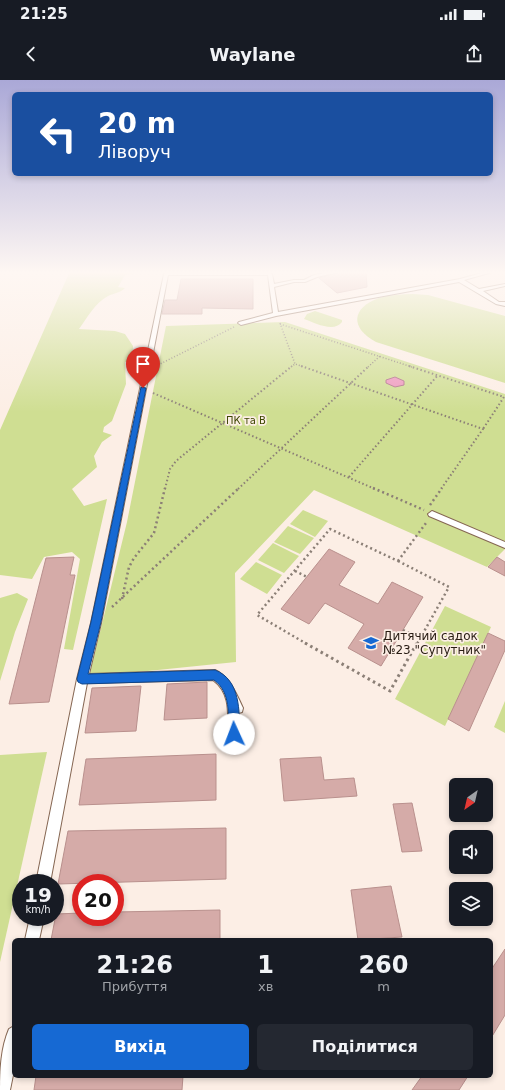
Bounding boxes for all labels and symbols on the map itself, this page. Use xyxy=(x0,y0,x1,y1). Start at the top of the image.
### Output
pin xyxy=(126,347,160,388)
park label: ПК та В xyxy=(226,415,266,426)
place label: Дитячий садок №23 "Супутник" xyxy=(383,629,486,657)
school or university icon: Дитячий садок №23 "Супутник" xyxy=(362,634,380,652)
position arrow xyxy=(213,713,255,755)
north arrow xyxy=(449,778,493,822)
speed limit sign: 20 xyxy=(72,874,124,926)

